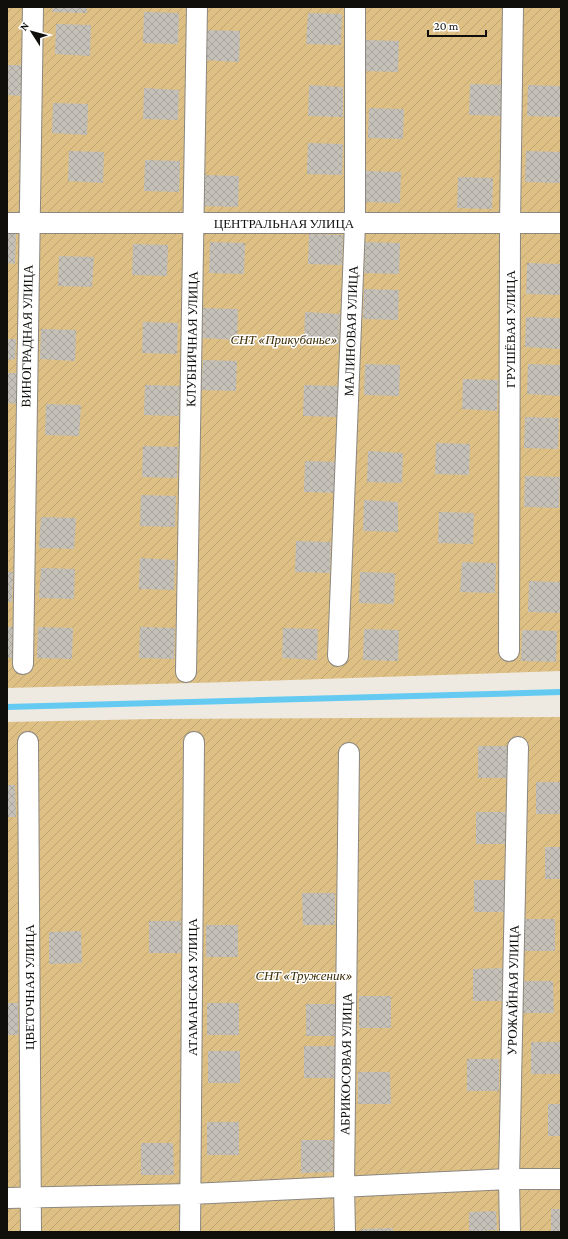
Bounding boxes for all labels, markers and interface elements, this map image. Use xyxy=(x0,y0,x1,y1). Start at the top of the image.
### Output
north arrow xyxy=(12,12,52,52)
scale bar xyxy=(428,12,486,38)
text: N xyxy=(17,19,31,33)
text: 20 m xyxy=(434,19,459,33)
street label: ЦЕНТРАЛЬНАЯ УЛИЦА xyxy=(214,216,355,231)
street label: ВИНОГРАДНАЯ УЛИЦА xyxy=(18,264,36,408)
street label: МАЛИНОВАЯ УЛИЦА xyxy=(341,265,361,397)
street label: КЛУБНИЧНАЯ УЛИЦА xyxy=(183,270,201,407)
street label: ГРУШЁВАЯ УЛИЦА xyxy=(503,270,518,388)
park label: СНТ «Прикубанье» xyxy=(230,332,338,347)
street label: АТАМАНСКАЯ УЛИЦА xyxy=(185,917,200,1056)
street label: ЦВЕТОЧНАЯ УЛИЦА xyxy=(22,923,37,1050)
street label: УРОЖАЙНАЯ УЛИЦА xyxy=(504,924,522,1055)
park label: СНТ «Труженик» xyxy=(255,968,353,983)
street label: АБРИКОСОВАЯ УЛИЦА xyxy=(337,992,355,1135)

